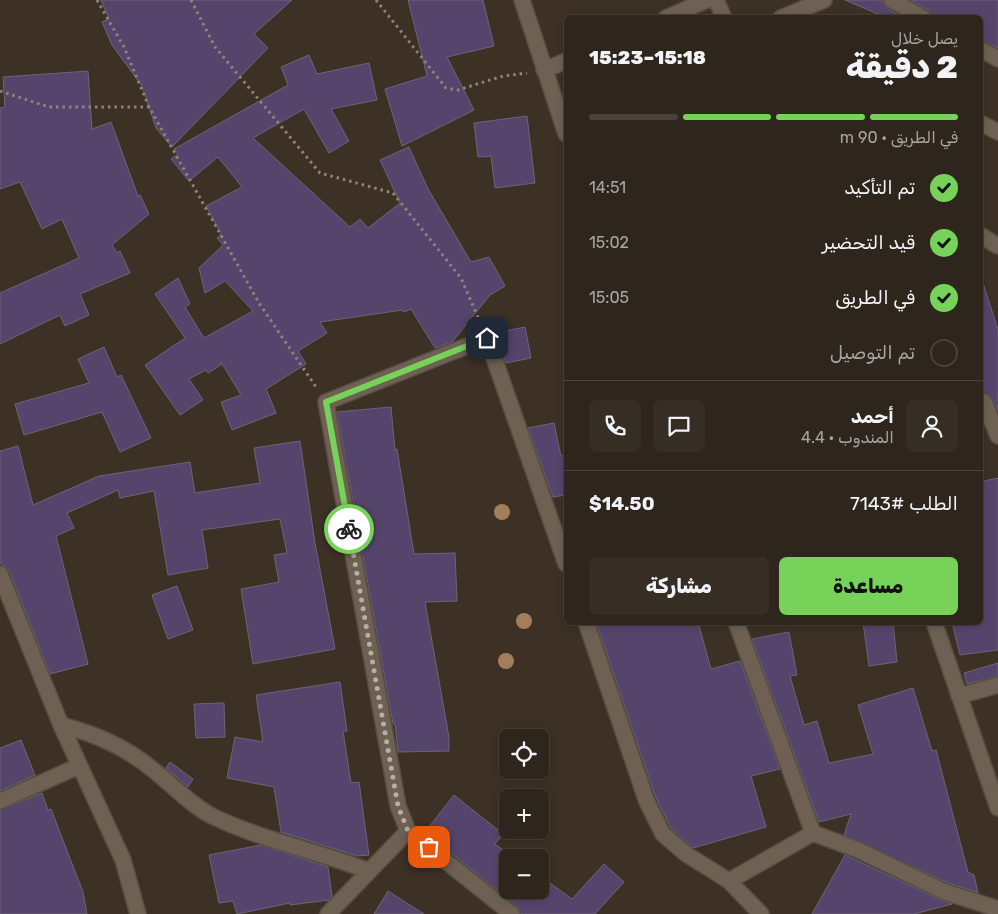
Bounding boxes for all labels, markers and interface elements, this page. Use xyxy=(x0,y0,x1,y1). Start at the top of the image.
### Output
text: يصل خلال xyxy=(891,29,958,48)
text: 15:18–15:23 xyxy=(589,46,706,69)
text: 2 دقيقة xyxy=(846,48,958,86)
text: في الطريق · 90 m xyxy=(840,128,958,147)
icon: check xyxy=(930,174,958,202)
text: تم التأكيد xyxy=(844,176,915,199)
text: 14:51 xyxy=(589,178,626,197)
icon: check xyxy=(930,229,958,257)
text: قيد التحضير xyxy=(822,231,915,254)
text: 15:02 xyxy=(589,233,629,252)
icon: check xyxy=(930,284,958,312)
text: في الطريق xyxy=(835,286,915,309)
text: 15:05 xyxy=(589,288,629,307)
pin xyxy=(466,317,508,359)
icon: home xyxy=(473,324,501,352)
text: تم التوصيل xyxy=(830,341,915,364)
button: phone xyxy=(589,400,641,452)
button: chat xyxy=(653,400,705,452)
button: person xyxy=(906,400,958,452)
text: أحمد xyxy=(851,405,894,428)
text: المندوب · 4.4 xyxy=(801,428,894,447)
text: $14.50 xyxy=(589,492,655,515)
text: الطلب #7143 xyxy=(850,492,958,515)
courier xyxy=(324,504,374,554)
icon: bike xyxy=(335,515,363,543)
button: مشاركة xyxy=(589,557,769,615)
button: مساعدة xyxy=(779,557,958,615)
map controls xyxy=(499,729,549,899)
button: locate xyxy=(499,729,549,779)
button: + xyxy=(499,789,549,839)
pin xyxy=(408,826,450,868)
icon: bag xyxy=(415,833,443,861)
button: − xyxy=(499,849,549,899)

